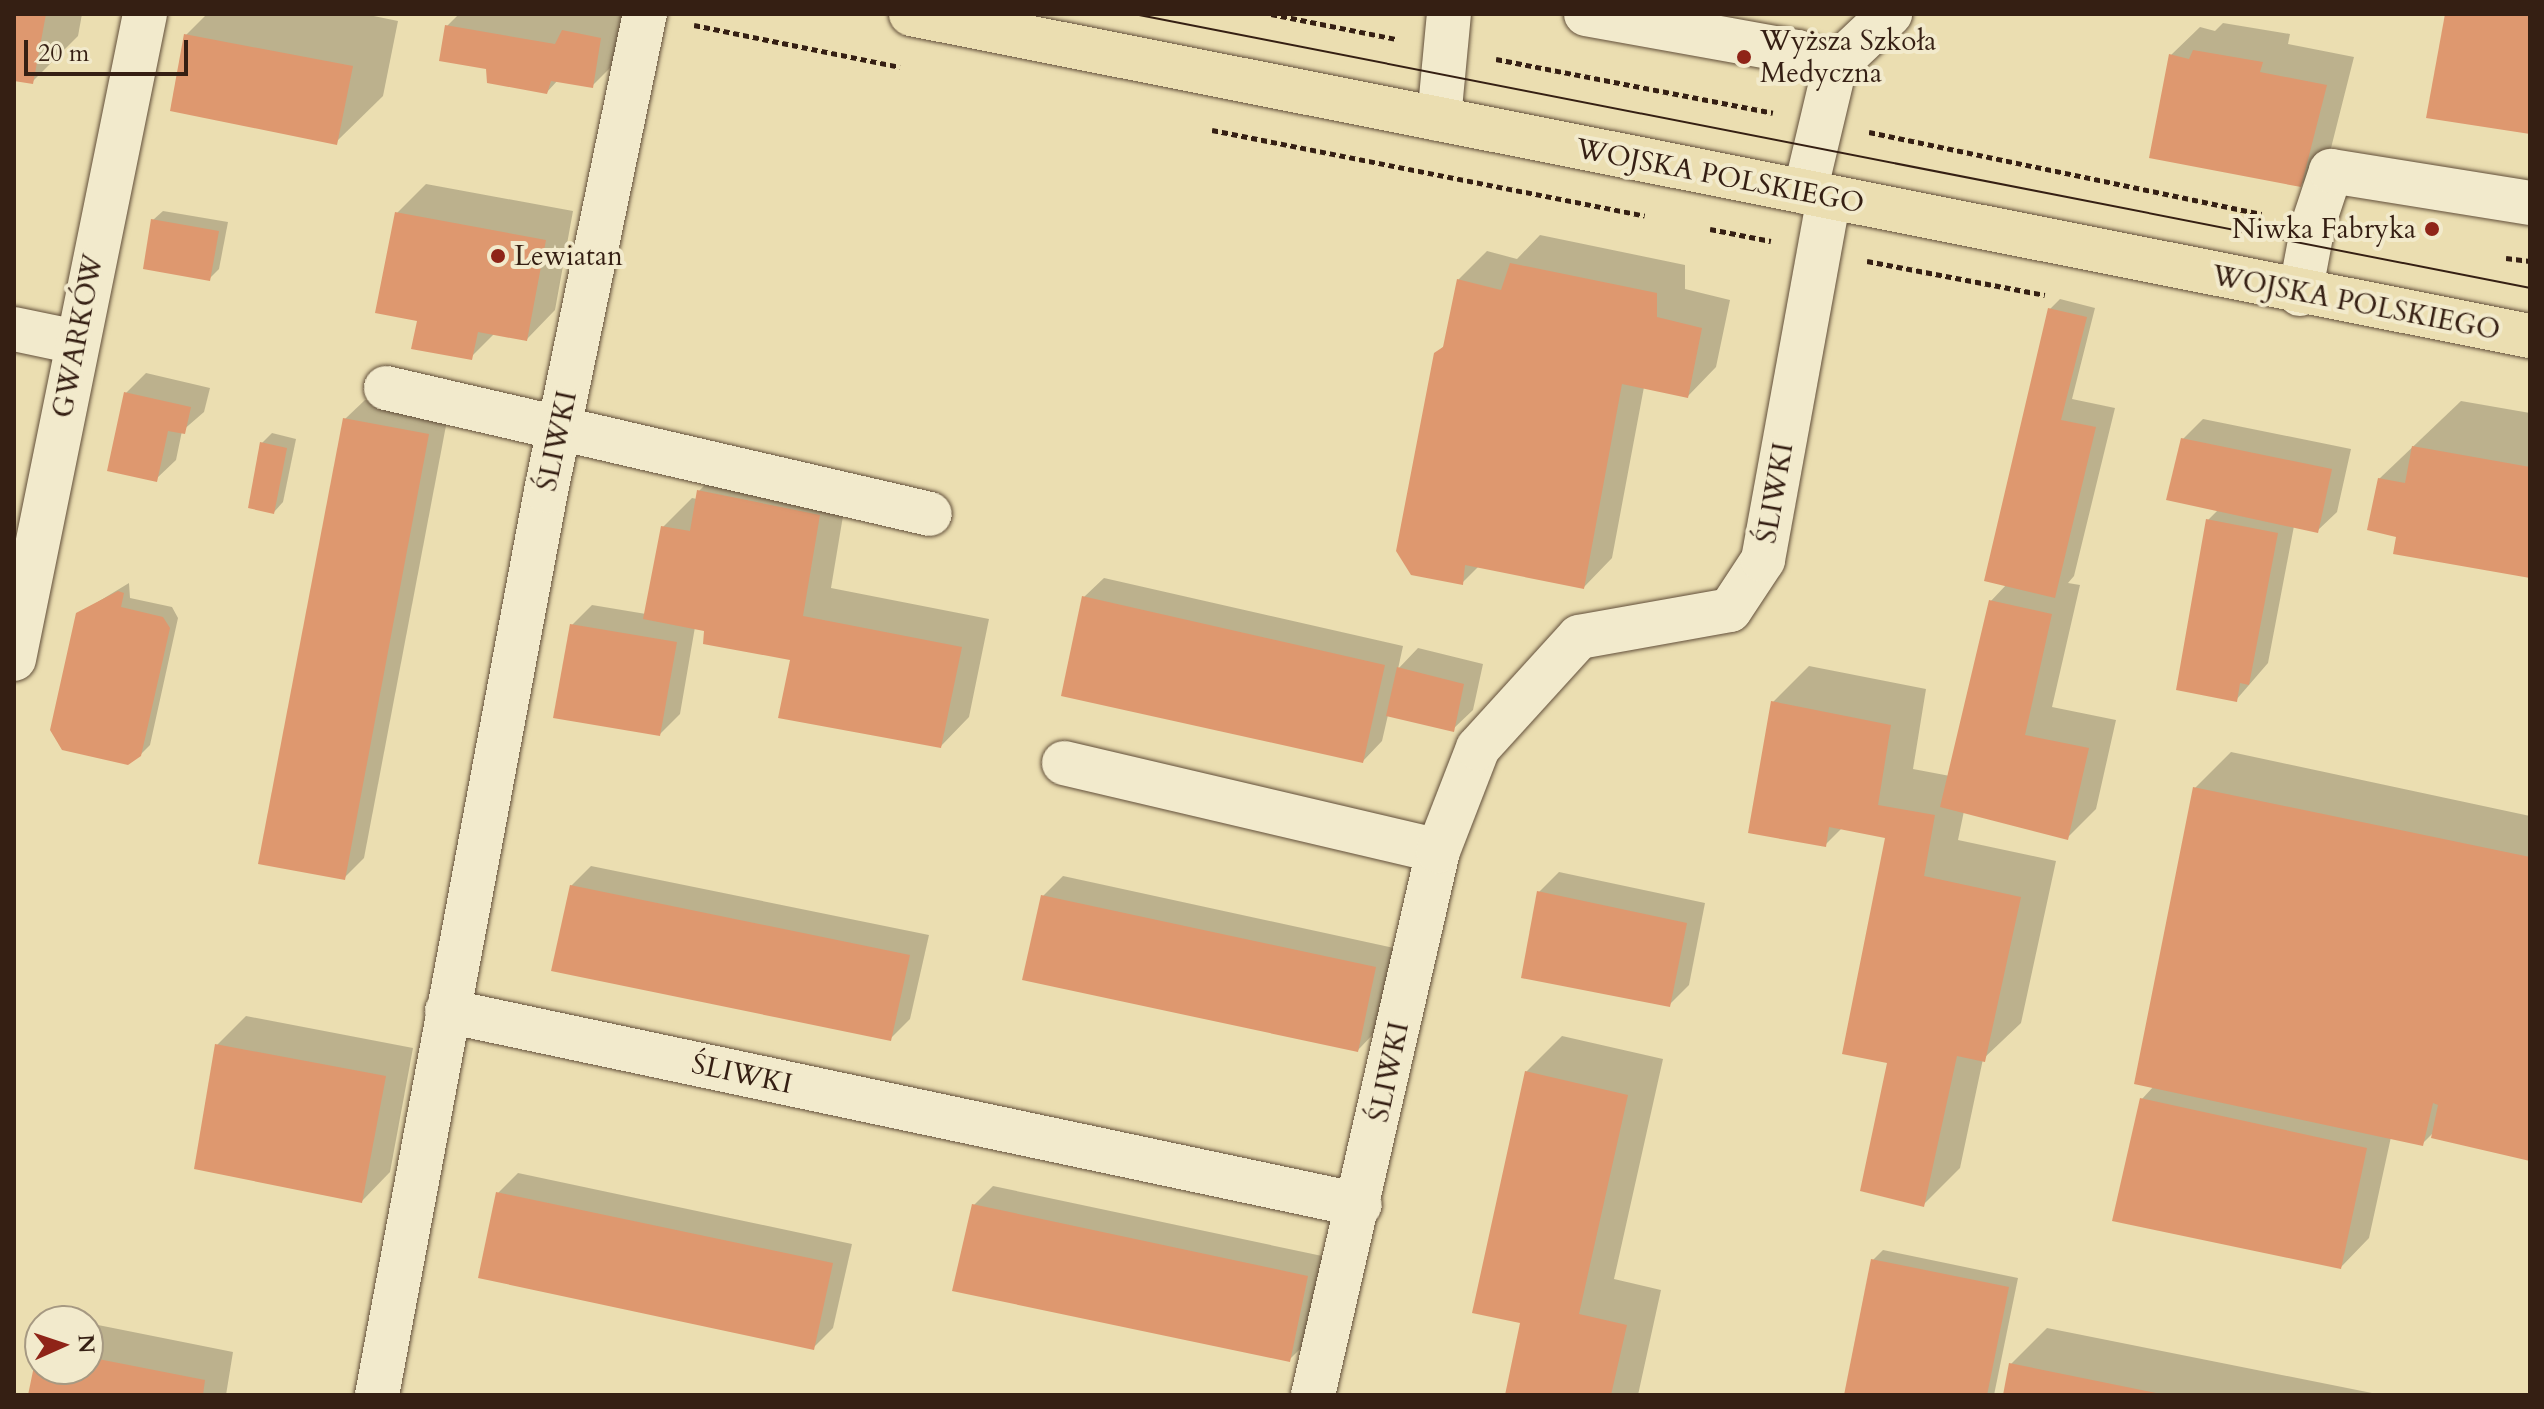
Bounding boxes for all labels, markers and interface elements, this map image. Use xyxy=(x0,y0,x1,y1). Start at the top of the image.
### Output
scale bar xyxy=(28,24,192,74)
place label: Wyższa Szkoła Medyczna xyxy=(1760,24,1936,90)
text: 20 m xyxy=(38,37,89,70)
marker: Wyższa Szkoła Medyczna xyxy=(1735,48,1753,66)
street label: WOJSKA POLSKIEGO xyxy=(1573,132,1867,220)
place label: Niwka Fabryka xyxy=(2232,212,2416,246)
marker: Niwka Fabryka xyxy=(2423,220,2441,238)
place label: Lewiatan xyxy=(514,239,623,273)
marker: Lewiatan xyxy=(489,247,507,265)
street label: GWARKÓW xyxy=(46,251,110,421)
street label: WOJSKA POLSKIEGO xyxy=(2209,259,2503,347)
street label: ŚLIWKI xyxy=(530,388,584,494)
street label: ŚLIWKI xyxy=(1750,440,1800,546)
street label: ŚLIWKI xyxy=(1362,1019,1416,1125)
street label: ŚLIWKI xyxy=(689,1047,795,1101)
north arrow xyxy=(24,1305,104,1385)
text: N xyxy=(70,1334,101,1354)

